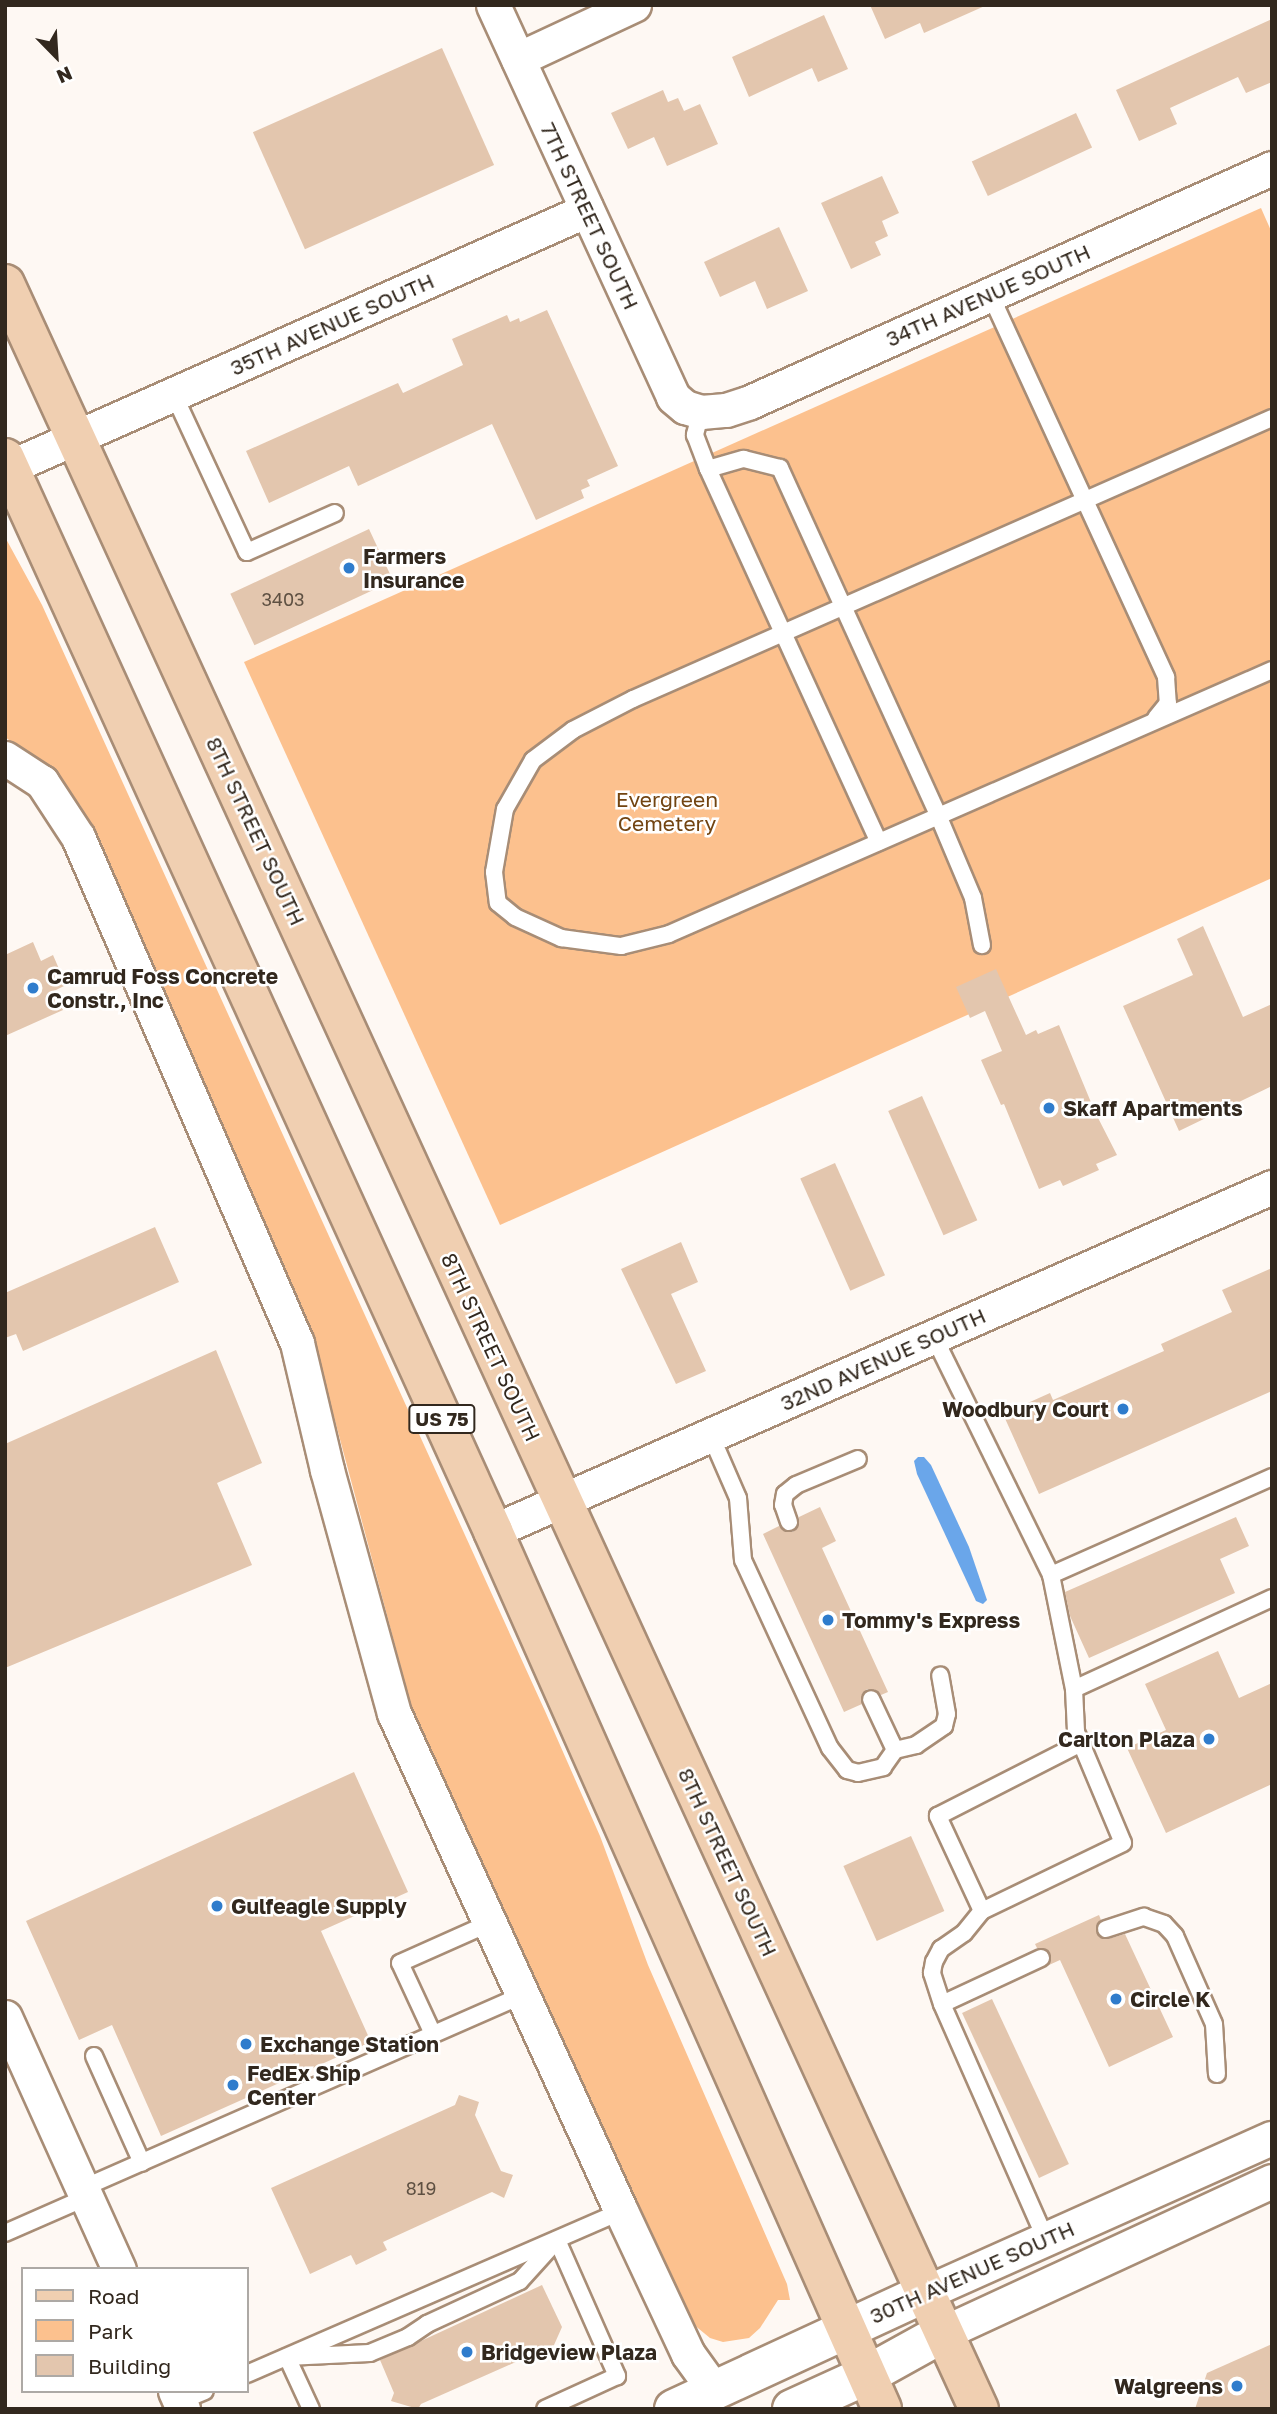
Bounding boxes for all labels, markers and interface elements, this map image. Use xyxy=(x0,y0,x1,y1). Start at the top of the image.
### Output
north arrow xyxy=(21,21,91,91)
text: N xyxy=(53,62,76,89)
street label: 7TH STREET SOUTH xyxy=(536,119,644,313)
street label: 34TH AVENUE SOUTH xyxy=(882,239,1094,351)
street label: 35TH AVENUE SOUTH xyxy=(226,268,438,380)
place label: Farmers Insurance xyxy=(363,543,464,593)
marker: Farmers Insurance xyxy=(341,560,357,576)
house number: 3403 xyxy=(261,588,305,610)
street label: 8TH STREET SOUTH xyxy=(201,733,311,929)
park label: Evergreen Cemetery xyxy=(616,786,718,836)
place label: Camrud Foss Concrete Constr., Inc xyxy=(47,963,278,1013)
marker: Camrud Foss Concrete Constr., Inc xyxy=(25,980,41,996)
place label: Skaff Apartments xyxy=(1063,1095,1243,1121)
marker: Skaff Apartments xyxy=(1041,1100,1057,1116)
street label: 8TH STREET SOUTH xyxy=(436,1249,546,1445)
street label: 32ND AVENUE SOUTH xyxy=(776,1302,990,1416)
place label: Woodbury Court xyxy=(942,1396,1109,1422)
marker: Woodbury Court xyxy=(1115,1401,1131,1417)
road number: US 75 xyxy=(407,1404,477,1434)
place label: Tommy's Express xyxy=(842,1607,1020,1633)
marker: Tommy's Express xyxy=(820,1612,836,1628)
place label: Carlton Plaza xyxy=(1058,1726,1195,1752)
marker: Carlton Plaza xyxy=(1201,1731,1217,1747)
street label: 8TH STREET SOUTH xyxy=(673,1764,783,1960)
place label: Gulfeagle Supply xyxy=(231,1893,407,1919)
marker: Gulfeagle Supply xyxy=(209,1898,225,1914)
place label: Circle K xyxy=(1130,1986,1210,2012)
marker: Circle K xyxy=(1108,1991,1124,2007)
place label: Exchange Station xyxy=(260,2031,439,2057)
marker: Exchange Station xyxy=(238,2036,254,2052)
place label: FedEx Ship Center xyxy=(247,2060,361,2110)
marker: FedEx Ship Center xyxy=(225,2077,241,2093)
house number: 819 xyxy=(406,2177,436,2199)
street label: 30TH AVENUE SOUTH xyxy=(866,2215,1078,2329)
legend xyxy=(21,2267,248,2393)
text: Road xyxy=(88,2283,139,2309)
text: Park xyxy=(88,2318,133,2344)
place label: Bridgeview Plaza xyxy=(481,2339,657,2365)
marker: Bridgeview Plaza xyxy=(459,2344,475,2360)
text: Building xyxy=(88,2353,171,2379)
place label: Walgreens xyxy=(1114,2373,1223,2399)
marker: Walgreens xyxy=(1229,2378,1245,2394)

